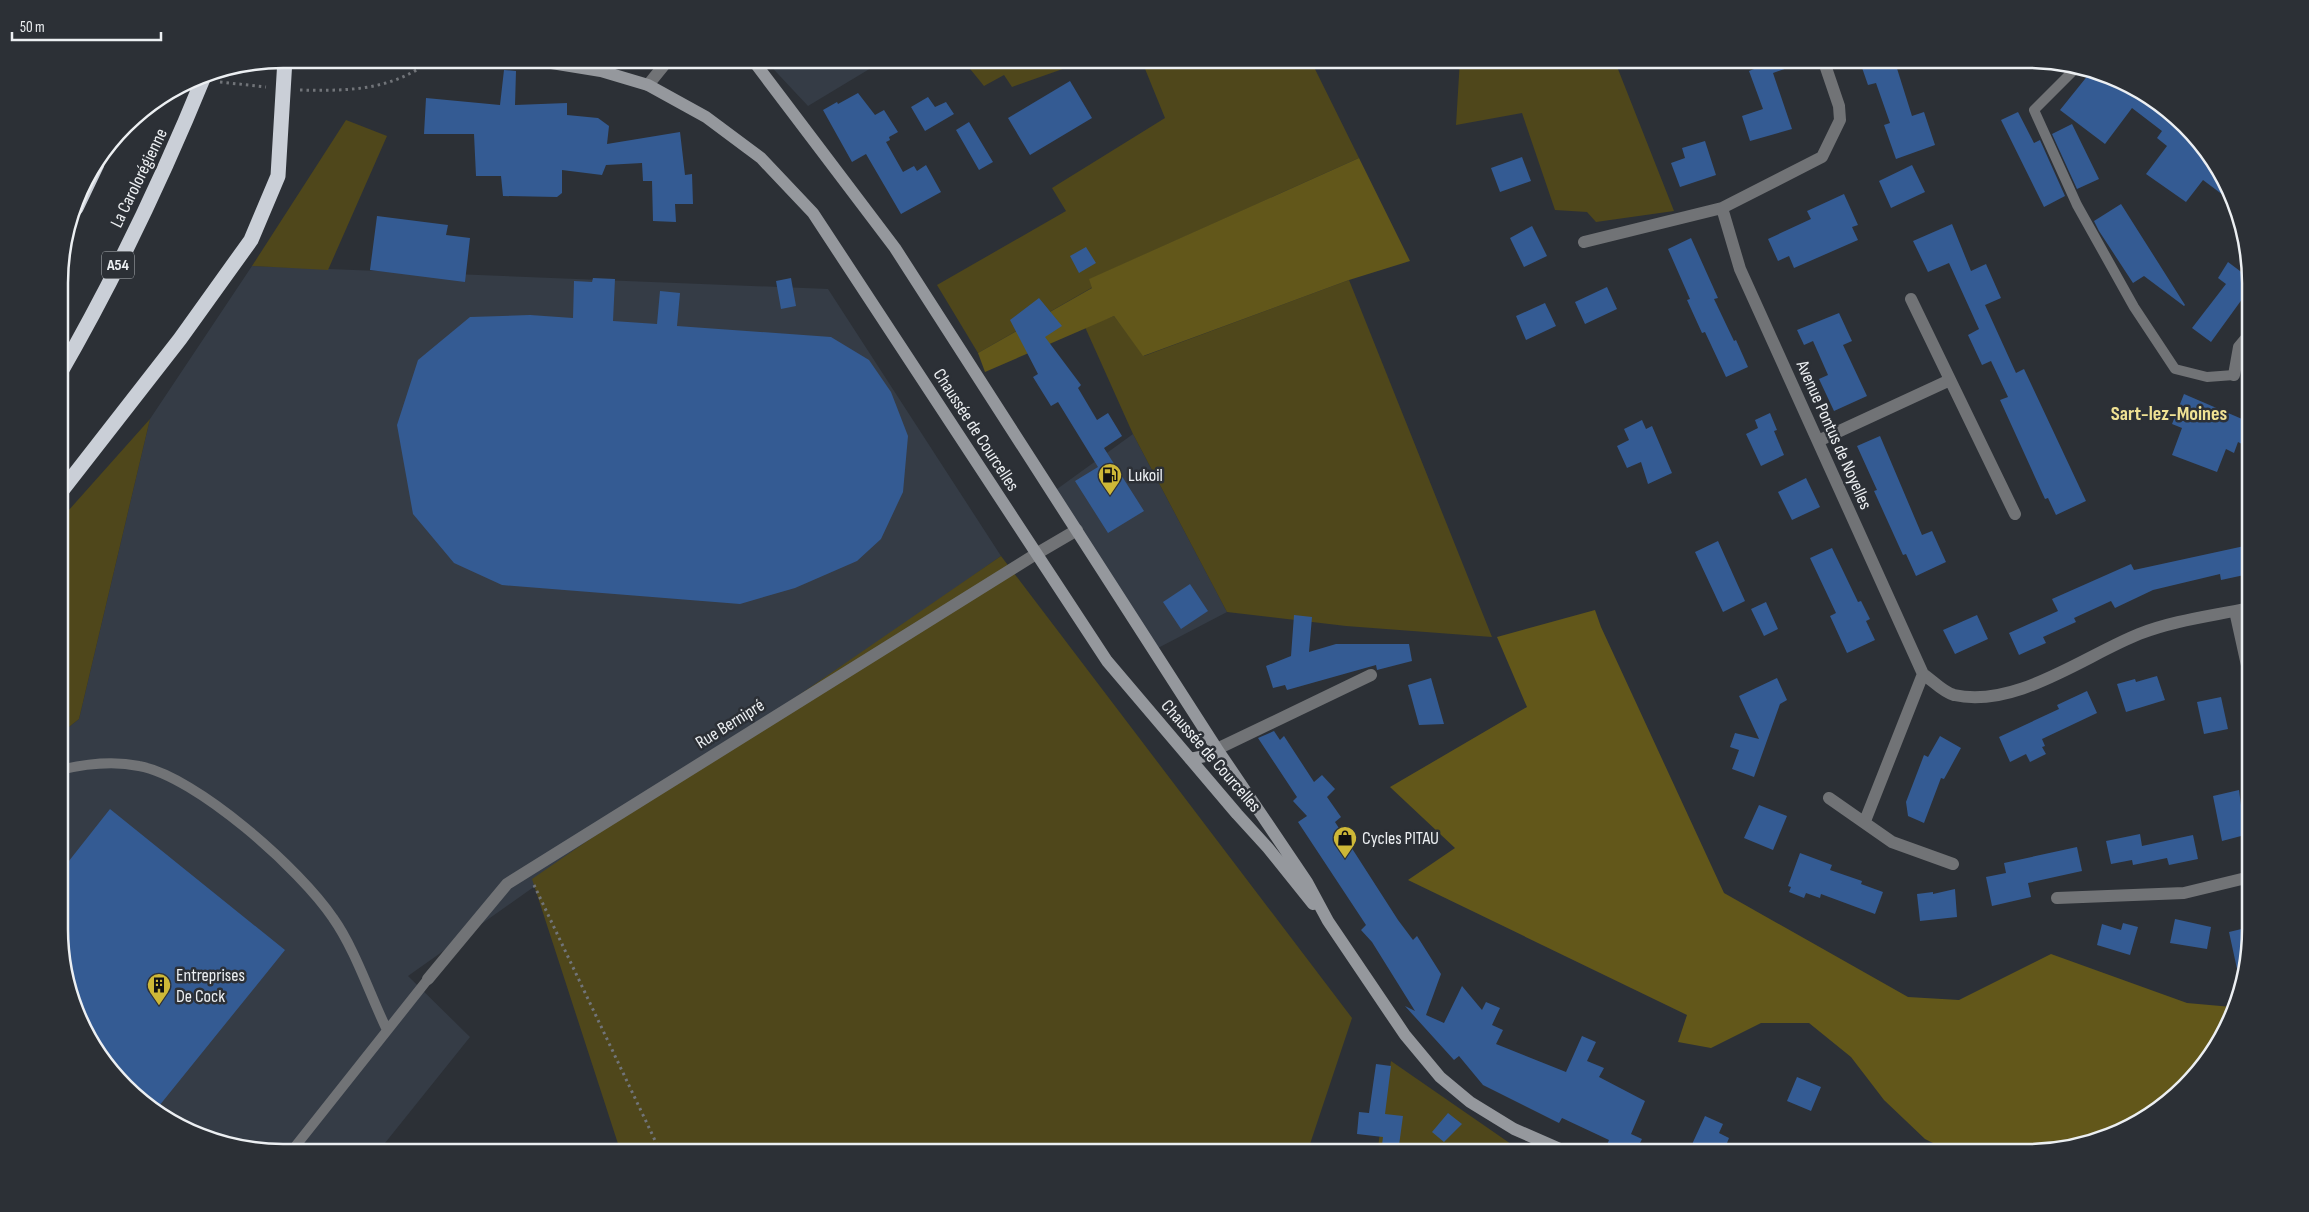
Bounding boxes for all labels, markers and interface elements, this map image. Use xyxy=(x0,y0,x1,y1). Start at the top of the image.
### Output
scale bar xyxy=(12,10,161,42)
text: 50 m xyxy=(20,18,45,37)
street label: La Carolorégienne xyxy=(106,125,172,231)
road number: A54 xyxy=(102,252,134,278)
street label: Avenue Pontus de Noyelles xyxy=(1791,356,1876,513)
street label: Chaussée de Courcelles xyxy=(929,365,1023,495)
district label: Sart-lez-Moines xyxy=(2111,402,2228,426)
fuel station icon: Lukoil xyxy=(1097,462,1123,496)
place label: Lukoil xyxy=(1128,465,1163,486)
street label: Rue Bernipré xyxy=(692,695,768,753)
street label: Chaussée de Courcelles xyxy=(1157,696,1265,816)
shop icon: Cycles PITAU xyxy=(1332,825,1358,859)
place label: Cycles PITAU xyxy=(1362,828,1439,849)
place label: Entreprises De Cock xyxy=(176,965,245,1007)
building icon: Entreprises De Cock xyxy=(146,972,172,1006)

